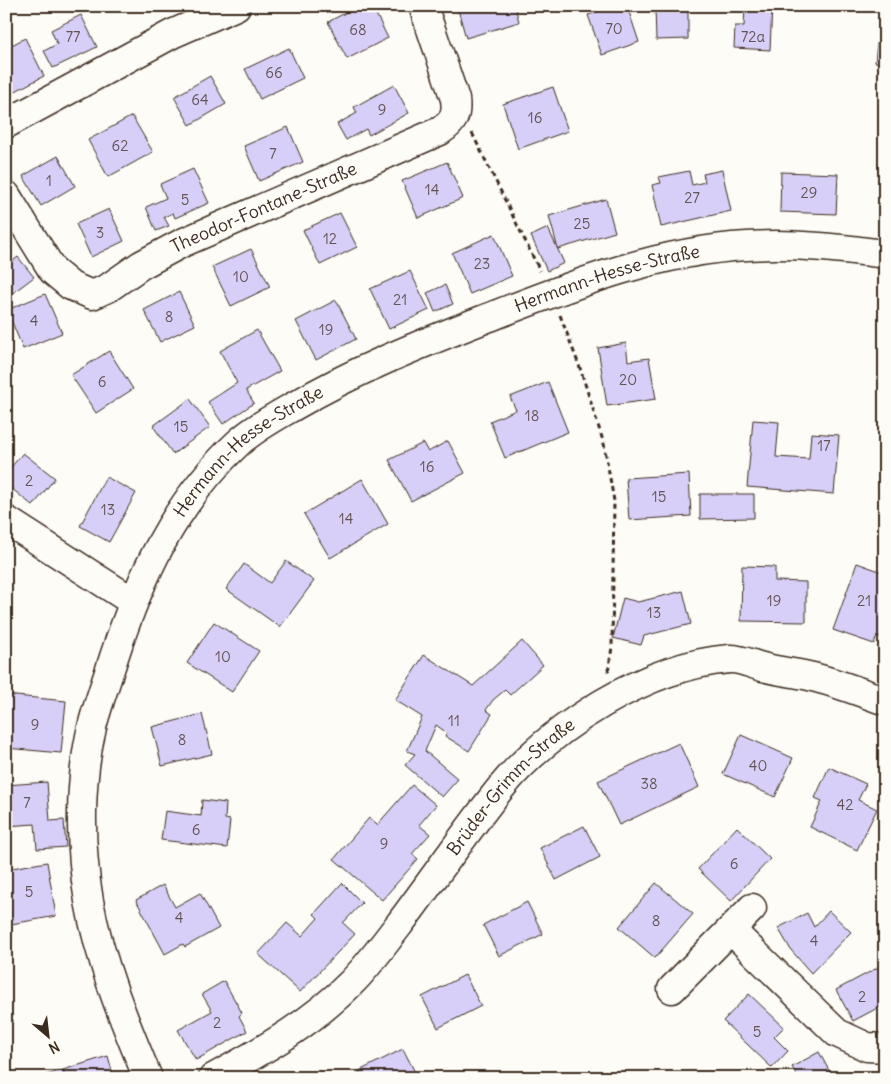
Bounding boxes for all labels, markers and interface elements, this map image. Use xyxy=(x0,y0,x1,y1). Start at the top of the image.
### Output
house number: 70 xyxy=(605,19,623,38)
house number: 68 xyxy=(349,20,367,39)
house number: 77 xyxy=(66,27,80,46)
house number: 72a xyxy=(741,27,765,46)
house number: 66 xyxy=(265,63,283,82)
house number: 64 xyxy=(191,90,209,109)
house number: 9 xyxy=(378,100,386,119)
house number: 16 xyxy=(528,108,542,127)
house number: 62 xyxy=(112,136,128,155)
house number: 7 xyxy=(269,144,277,163)
street label: Theodor-Fontane-Straße xyxy=(167,157,360,258)
house number: 1 xyxy=(46,171,52,190)
house number: 14 xyxy=(425,180,440,199)
house number: 29 xyxy=(801,183,817,202)
house number: 27 xyxy=(684,188,700,207)
house number: 5 xyxy=(181,190,189,209)
house number: 25 xyxy=(574,214,590,233)
house number: 3 xyxy=(96,223,104,242)
house number: 12 xyxy=(323,229,337,248)
street label: Hermann-Hesse-Straße xyxy=(511,239,702,317)
house number: 23 xyxy=(474,254,490,273)
house number: 10 xyxy=(233,267,249,286)
house number: 21 xyxy=(393,290,407,309)
house number: 8 xyxy=(165,307,173,326)
house number: 4 xyxy=(30,311,39,330)
house number: 19 xyxy=(319,320,333,339)
house number: 20 xyxy=(619,370,637,389)
house number: 6 xyxy=(98,372,106,391)
street label: Hermann-Hesse-Straße xyxy=(168,380,327,521)
house number: 18 xyxy=(525,406,539,425)
house number: 15 xyxy=(174,417,188,436)
house number: 17 xyxy=(817,436,831,455)
house number: 16 xyxy=(420,457,434,476)
house number: 2 xyxy=(25,471,33,490)
house number: 15 xyxy=(652,487,666,506)
house number: 13 xyxy=(101,500,115,519)
house number: 14 xyxy=(339,509,354,528)
house number: 19 xyxy=(767,591,781,610)
house number: 21 xyxy=(857,591,871,610)
house number: 13 xyxy=(647,603,661,622)
house number: 10 xyxy=(215,647,231,666)
house number: 11 xyxy=(448,711,460,730)
street label: Brüder-Grimm-Straße xyxy=(442,713,579,860)
house number: 9 xyxy=(31,715,39,734)
house number: 8 xyxy=(178,730,186,749)
house number: 40 xyxy=(749,756,767,775)
house number: 38 xyxy=(640,774,658,793)
house number: 7 xyxy=(23,793,31,812)
house number: 42 xyxy=(837,795,853,814)
house number: 6 xyxy=(192,820,200,839)
house number: 9 xyxy=(380,834,388,853)
house number: 6 xyxy=(730,854,738,873)
house number: 5 xyxy=(25,882,33,901)
house number: 4 xyxy=(175,908,184,927)
house number: 8 xyxy=(652,911,660,930)
house number: 4 xyxy=(810,931,819,950)
house number: 2 xyxy=(858,987,866,1006)
north arrow xyxy=(22,1012,72,1062)
house number: 2 xyxy=(213,1013,221,1032)
house number: 5 xyxy=(753,1022,761,1041)
text: N xyxy=(46,1037,63,1058)

